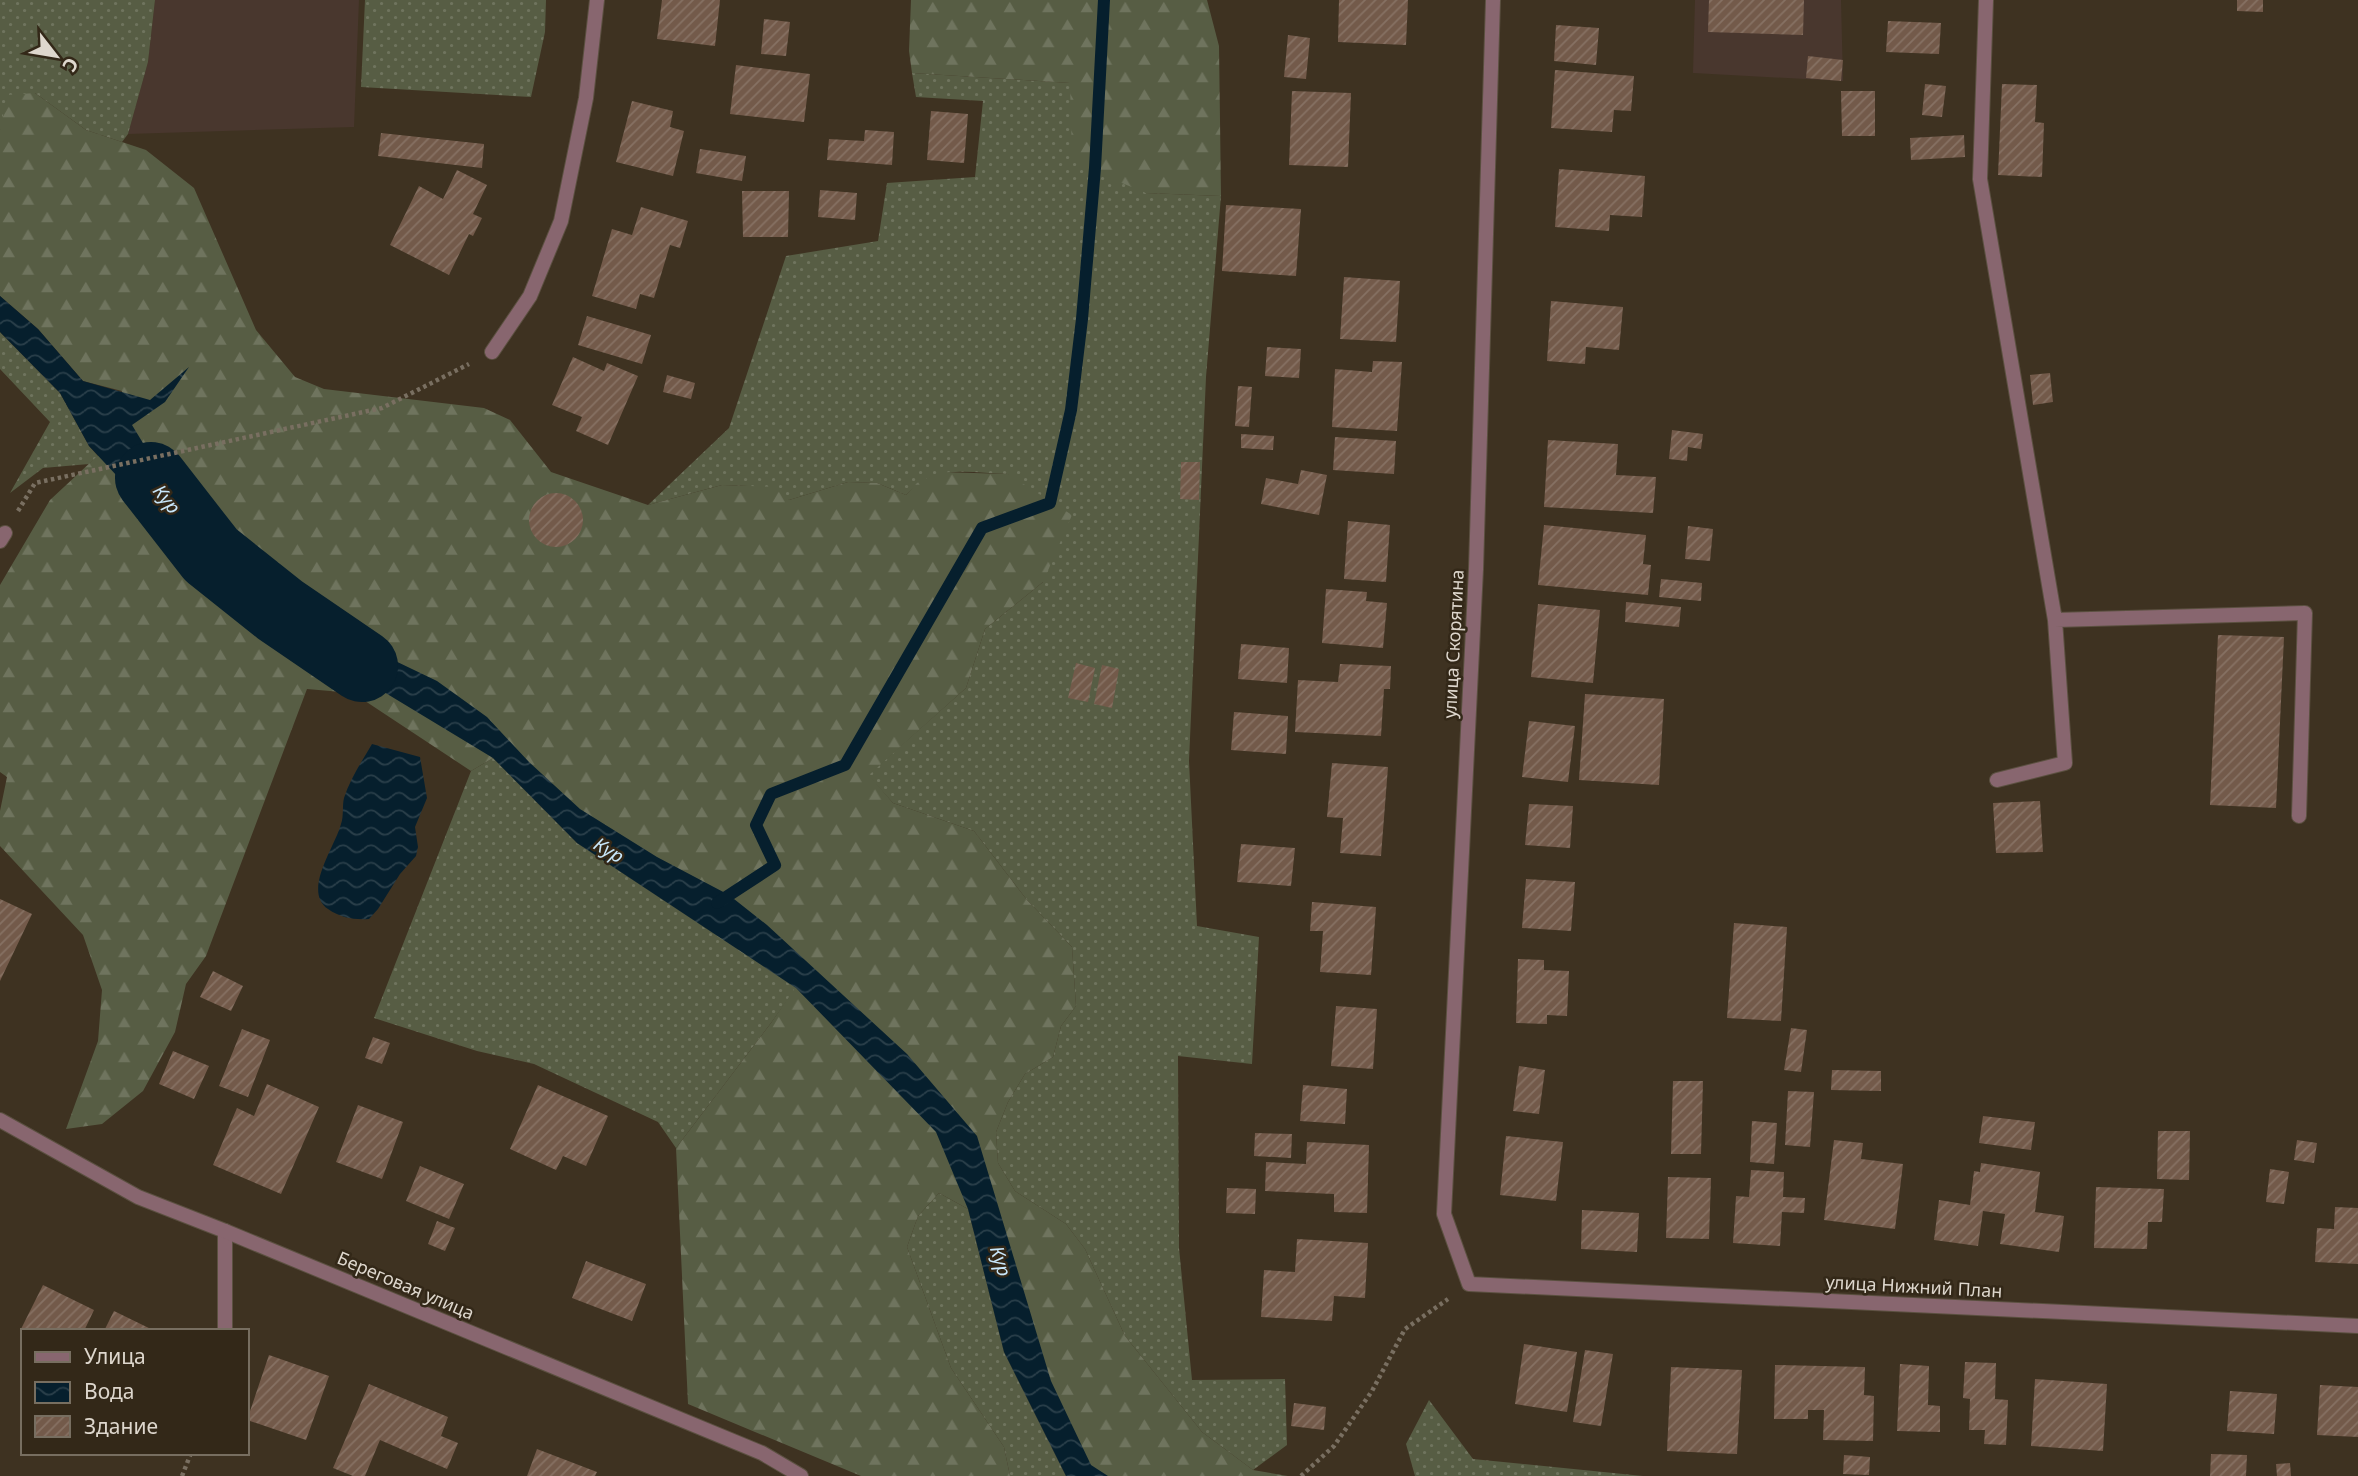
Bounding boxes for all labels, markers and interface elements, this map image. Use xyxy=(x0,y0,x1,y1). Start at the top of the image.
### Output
north arrow xyxy=(21,21,91,91)
text: С xyxy=(56,53,85,77)
water label: Кур xyxy=(147,479,187,519)
street label: улица Скорятина xyxy=(1437,569,1469,719)
water label: Кур xyxy=(589,831,629,869)
water label: Кур xyxy=(984,1243,1018,1280)
street label: Береговая улица xyxy=(334,1245,478,1325)
street label: улица Нижний План xyxy=(1825,1269,2003,1303)
legend xyxy=(21,1329,248,1455)
text: Улица xyxy=(84,1342,146,1370)
text: Вода xyxy=(84,1377,134,1405)
text: Здание xyxy=(84,1412,158,1440)

